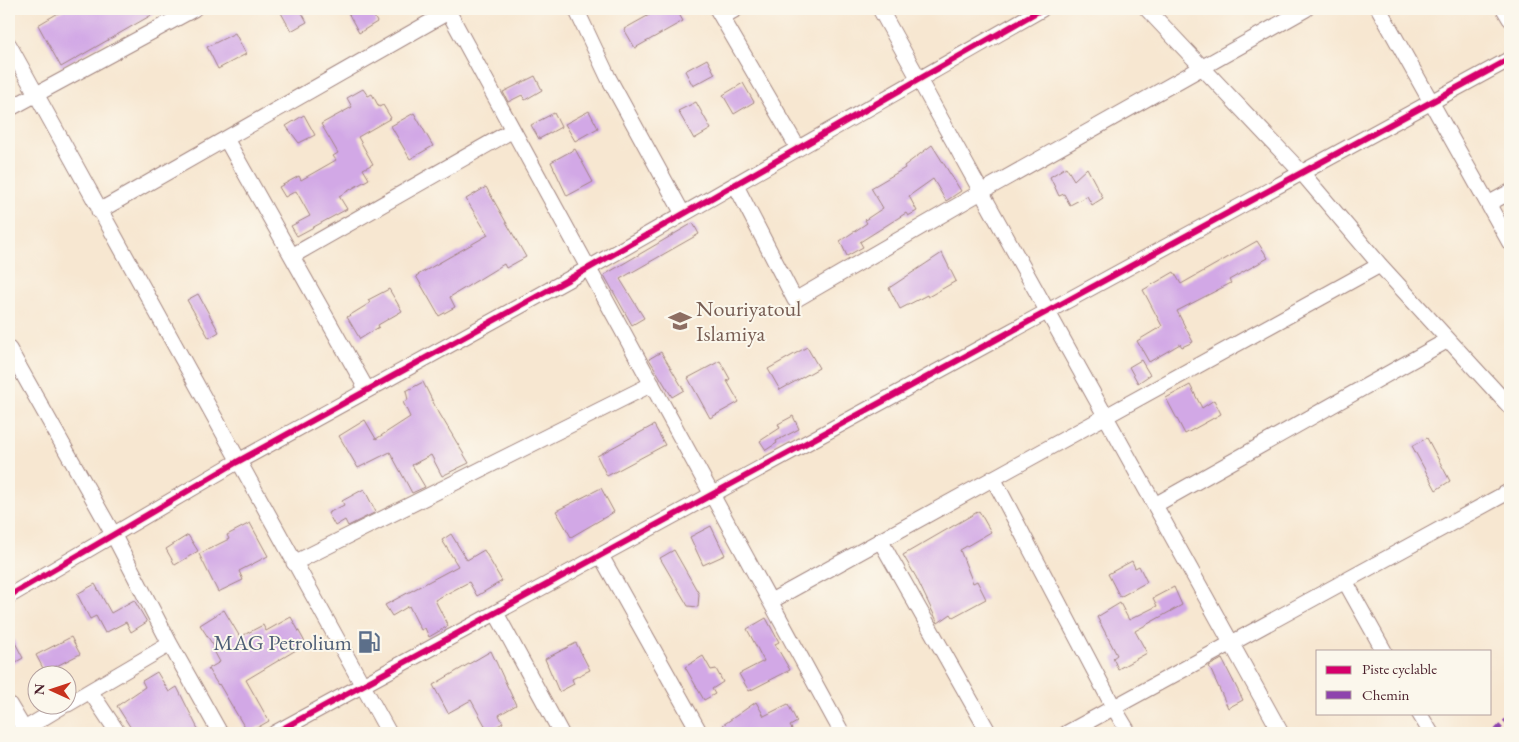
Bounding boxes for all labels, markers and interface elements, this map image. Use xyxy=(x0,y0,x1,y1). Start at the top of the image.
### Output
place label: Nouriyatoul Islamiya xyxy=(696,294,801,348)
school or university icon: Nouriyatoul Islamiya xyxy=(667,308,693,334)
place label: MAG Petrolium xyxy=(213,628,352,657)
fuel station icon: MAG Petrolium xyxy=(356,629,382,655)
legend xyxy=(1316,650,1492,714)
text: Piste cyclable xyxy=(1362,659,1437,678)
north arrow xyxy=(28,664,78,714)
text: N xyxy=(30,683,48,695)
text: Chemin xyxy=(1362,685,1410,704)

